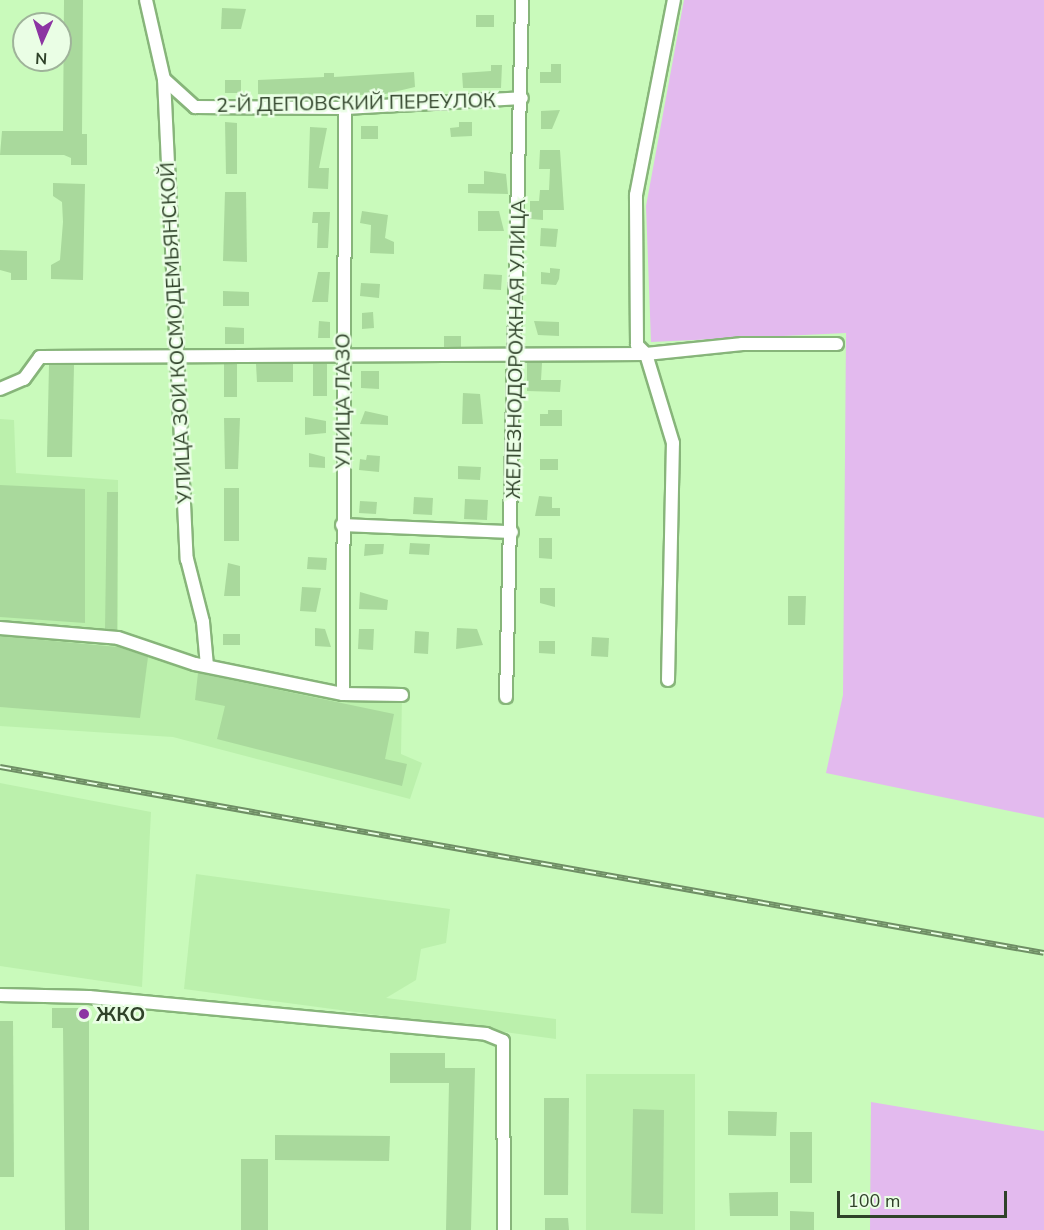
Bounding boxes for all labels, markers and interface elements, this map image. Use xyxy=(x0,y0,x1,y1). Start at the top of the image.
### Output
north arrow xyxy=(12,12,72,72)
text: N xyxy=(35,47,48,69)
street label: 2-Й ДЕПОВСКИЙ ПЕРЕУЛОК xyxy=(216,89,496,117)
street label: УЛИЦА ЗОИ КОСМОДЕМЬЯНСКОЙ xyxy=(155,162,197,504)
street label: ЖЕЛЕЗНОДОРОЖНАЯ УЛИЦА xyxy=(501,199,531,499)
street label: УЛИЦА ЛАЗО xyxy=(331,333,355,469)
place label: ЖКО xyxy=(96,1002,145,1026)
marker: ЖКО xyxy=(77,1007,91,1021)
scale bar xyxy=(840,1179,1010,1217)
text: 100 m xyxy=(848,1189,900,1213)

